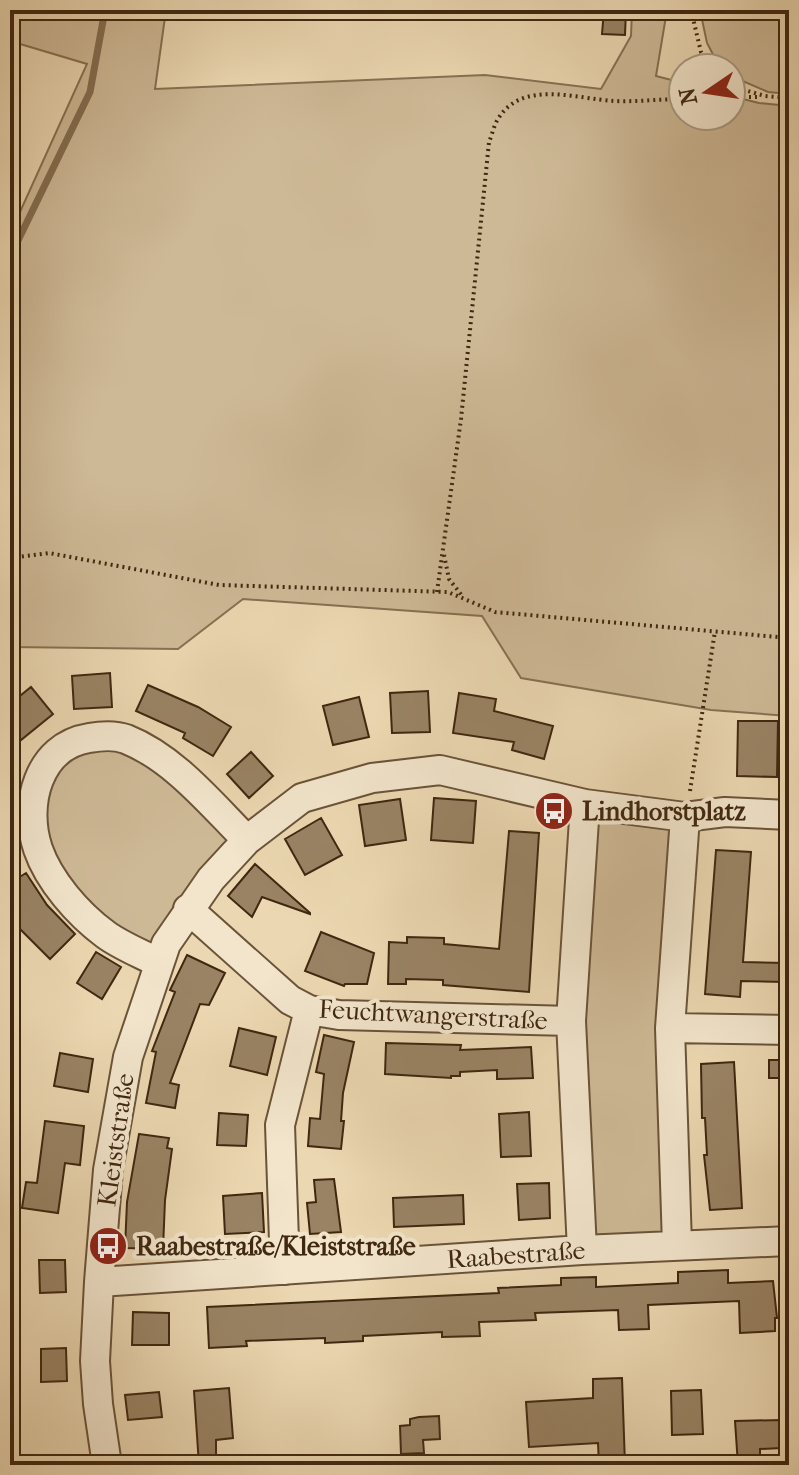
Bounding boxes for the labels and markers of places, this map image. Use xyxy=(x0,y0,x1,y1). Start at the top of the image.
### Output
bus stop icon: Lindhorstplatz xyxy=(533,790,575,832)
place label: Lindhorstplatz xyxy=(582,796,746,827)
bus stop icon: Raabestraße/Kleiststraße xyxy=(87,1225,129,1267)
place label: Raabestraße/Kleiststraße xyxy=(136,1231,416,1262)

